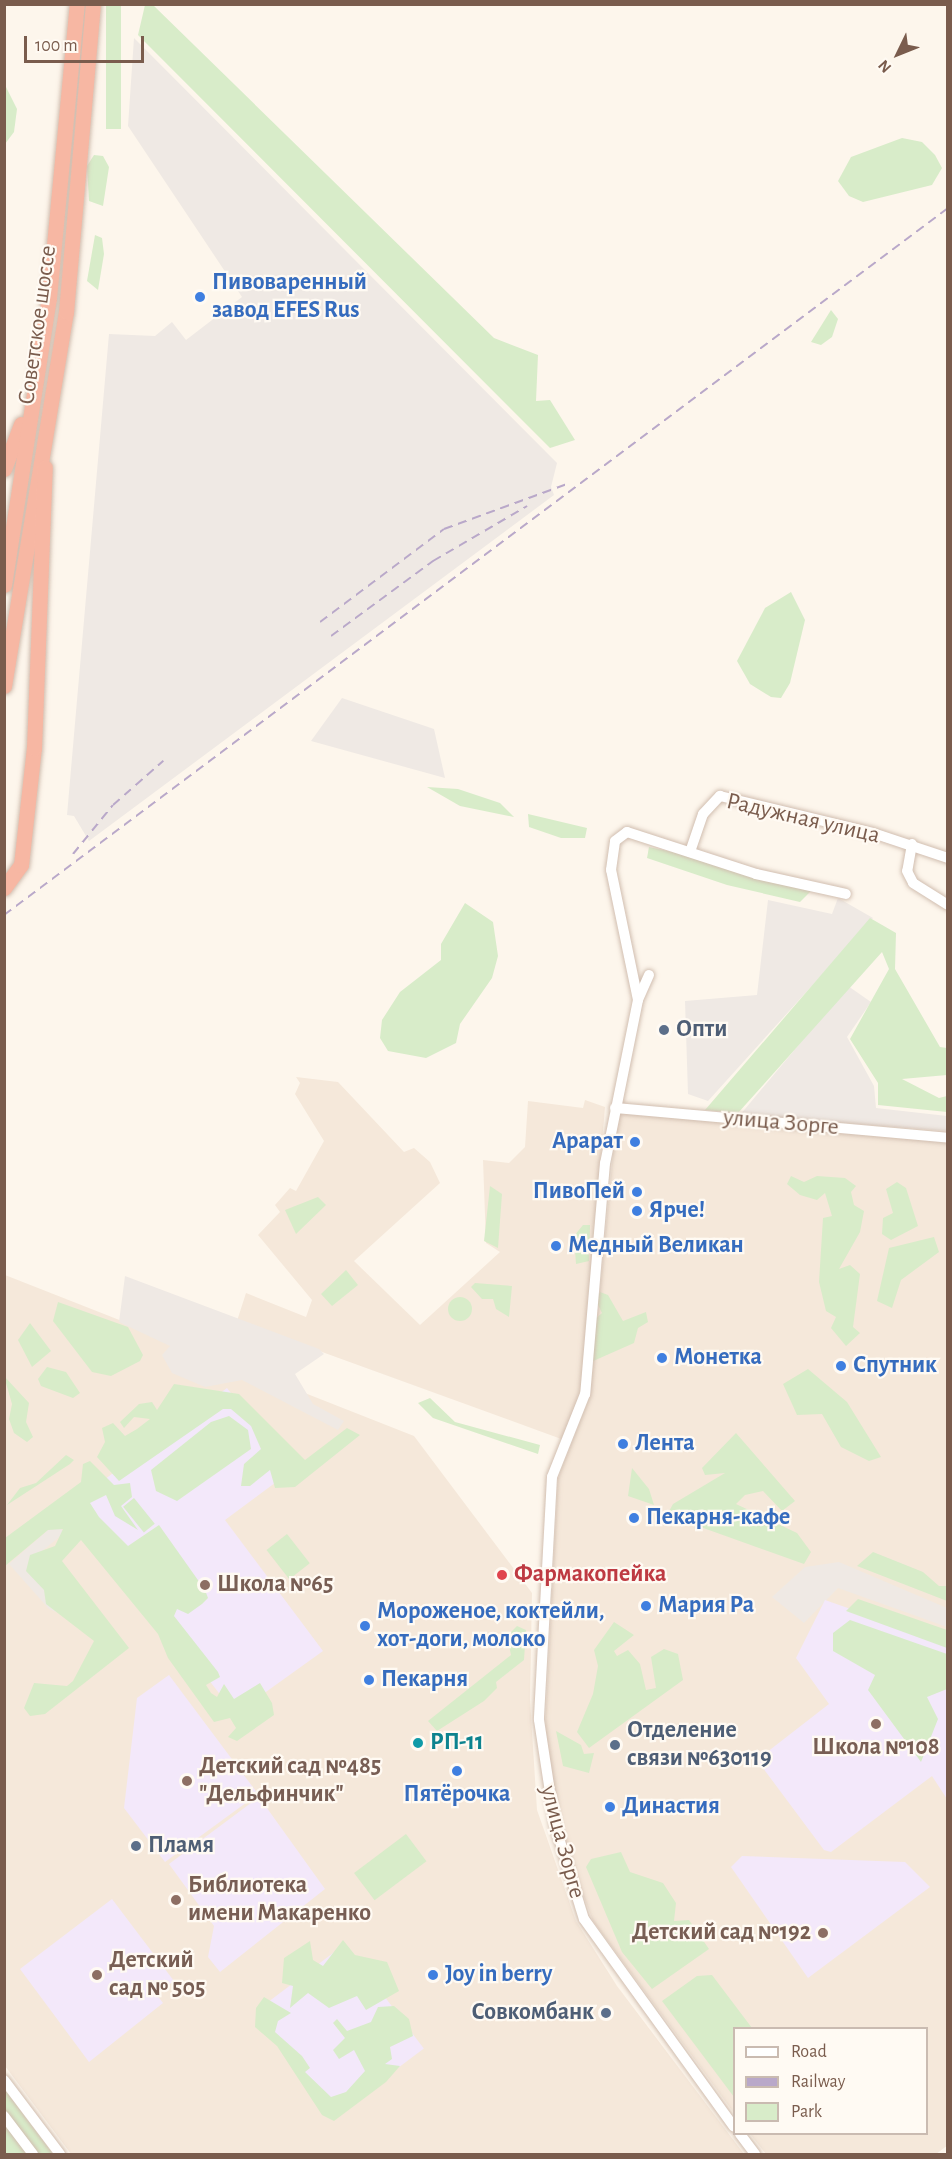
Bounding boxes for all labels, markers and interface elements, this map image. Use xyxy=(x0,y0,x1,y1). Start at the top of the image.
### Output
scale bar xyxy=(27,24,147,62)
north arrow xyxy=(868,24,928,84)
text: 100 m xyxy=(35,37,78,55)
text: N xyxy=(875,57,894,76)
street label: Советское шоссе xyxy=(13,243,63,407)
place label: Пивоваренный завод EFES Rus xyxy=(212,269,367,325)
marker: Пивоваренный завод EFES Rus xyxy=(193,290,207,304)
street label: Радужная улица xyxy=(723,787,883,851)
place label: Опти xyxy=(676,1016,727,1044)
marker: Опти xyxy=(657,1023,671,1037)
street label: улица Зорге xyxy=(722,1104,840,1142)
place label: Арарат xyxy=(552,1128,623,1156)
marker: Арарат xyxy=(628,1135,642,1149)
place label: ПивоПей xyxy=(533,1178,625,1206)
marker: ПивоПей xyxy=(630,1185,644,1199)
place label: Ярче! xyxy=(649,1197,705,1225)
marker: Ярче! xyxy=(630,1204,644,1218)
place label: Медный Великан xyxy=(568,1232,744,1260)
marker: Медный Великан xyxy=(549,1239,563,1253)
place label: Монетка xyxy=(674,1344,762,1372)
marker: Монетка xyxy=(655,1351,669,1365)
place label: Спутник xyxy=(853,1352,937,1380)
marker: Спутник xyxy=(834,1359,848,1373)
place label: Лента xyxy=(635,1430,695,1458)
marker: Лента xyxy=(616,1437,630,1451)
place label: Пекарня-кафе xyxy=(646,1504,790,1532)
marker: Пекарня-кафе xyxy=(627,1511,641,1525)
place label: Фармакопейка xyxy=(514,1561,666,1589)
marker: Фармакопейка xyxy=(495,1568,509,1582)
place label: Школа №65 xyxy=(217,1571,333,1599)
marker: Школа №65 xyxy=(198,1578,212,1592)
place label: Мария Ра xyxy=(658,1592,754,1620)
place label: Мороженое, коктейли, хот-доги, молоко xyxy=(377,1598,604,1654)
marker: Мария Ра xyxy=(639,1599,653,1613)
marker: Мороженое, коктейли, хот-доги, молоко xyxy=(358,1619,372,1633)
place label: Пекарня xyxy=(381,1666,468,1694)
marker: Пекарня xyxy=(362,1673,376,1687)
place label: Отделение связи №630119 xyxy=(627,1717,772,1773)
marker: Школа №108 xyxy=(869,1717,883,1731)
place label: РП-11 xyxy=(430,1729,484,1757)
place label: Школа №108 xyxy=(812,1734,940,1762)
marker: РП-11 xyxy=(411,1736,425,1750)
marker: Отделение связи №630119 xyxy=(608,1738,622,1752)
place label: Детский сад №485 "Дельфинчик" xyxy=(199,1753,381,1809)
marker: Пятёрочка xyxy=(450,1764,464,1778)
marker: Детский сад №485 "Дельфинчик" xyxy=(180,1774,194,1788)
place label: Пятёрочка xyxy=(404,1781,510,1809)
street label: улица Зорге xyxy=(533,1782,591,1902)
place label: Династия xyxy=(622,1793,720,1821)
marker: Династия xyxy=(603,1800,617,1814)
place label: Пламя xyxy=(148,1832,214,1860)
marker: Пламя xyxy=(129,1839,143,1853)
place label: Библиотека имени Макаренко xyxy=(188,1872,371,1928)
marker: Библиотека имени Макаренко xyxy=(169,1893,183,1907)
place label: Детский сад №192 xyxy=(632,1919,811,1947)
marker: Детский сад №192 xyxy=(816,1926,830,1940)
place label: Детский сад № 505 xyxy=(109,1947,205,2003)
place label: Joy in berry xyxy=(445,1961,553,1989)
marker: Детский сад № 505 xyxy=(90,1968,104,1982)
marker: Joy in berry xyxy=(426,1968,440,1982)
place label: Совкомбанк xyxy=(471,1999,594,2027)
marker: Совкомбанк xyxy=(599,2006,613,2020)
legend xyxy=(733,2027,928,2135)
text: Road xyxy=(791,2043,827,2061)
text: Railway xyxy=(791,2073,845,2091)
text: Park xyxy=(791,2103,822,2121)

